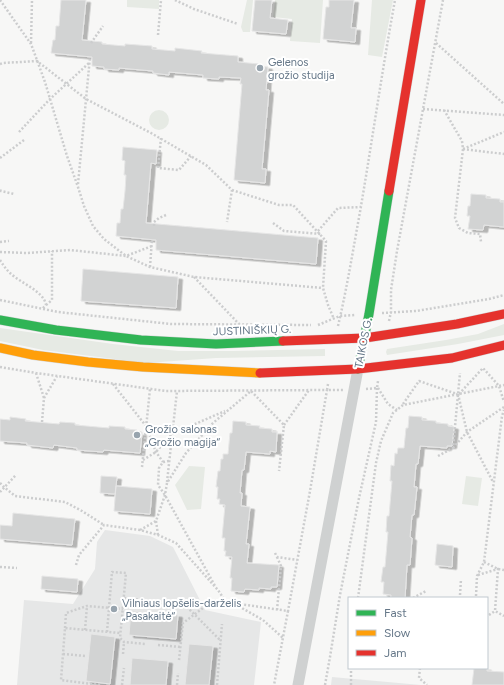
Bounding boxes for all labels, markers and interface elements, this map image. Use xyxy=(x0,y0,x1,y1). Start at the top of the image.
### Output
place label: Gelenos grožio studija xyxy=(268,56,335,82)
marker: Gelenos grožio studija xyxy=(255,63,265,73)
street label: TAIKOS G. xyxy=(352,317,375,369)
street label: JUSTINIŠKIŲ G. xyxy=(213,322,291,338)
place label: Grožio salonas „Grožio magija“ xyxy=(145,423,220,449)
marker: Grožio salonas „Grožio magija“ xyxy=(132,430,142,440)
place label: Vilniaus lopšelis-darželis „Pasakaitė“ xyxy=(122,597,241,623)
legend xyxy=(348,597,488,669)
marker: Vilniaus lopšelis-darželis „Pasakaitė“ xyxy=(109,604,119,614)
text: Fast xyxy=(384,606,407,620)
text: Slow xyxy=(384,626,411,640)
text: Jam xyxy=(384,646,407,660)

